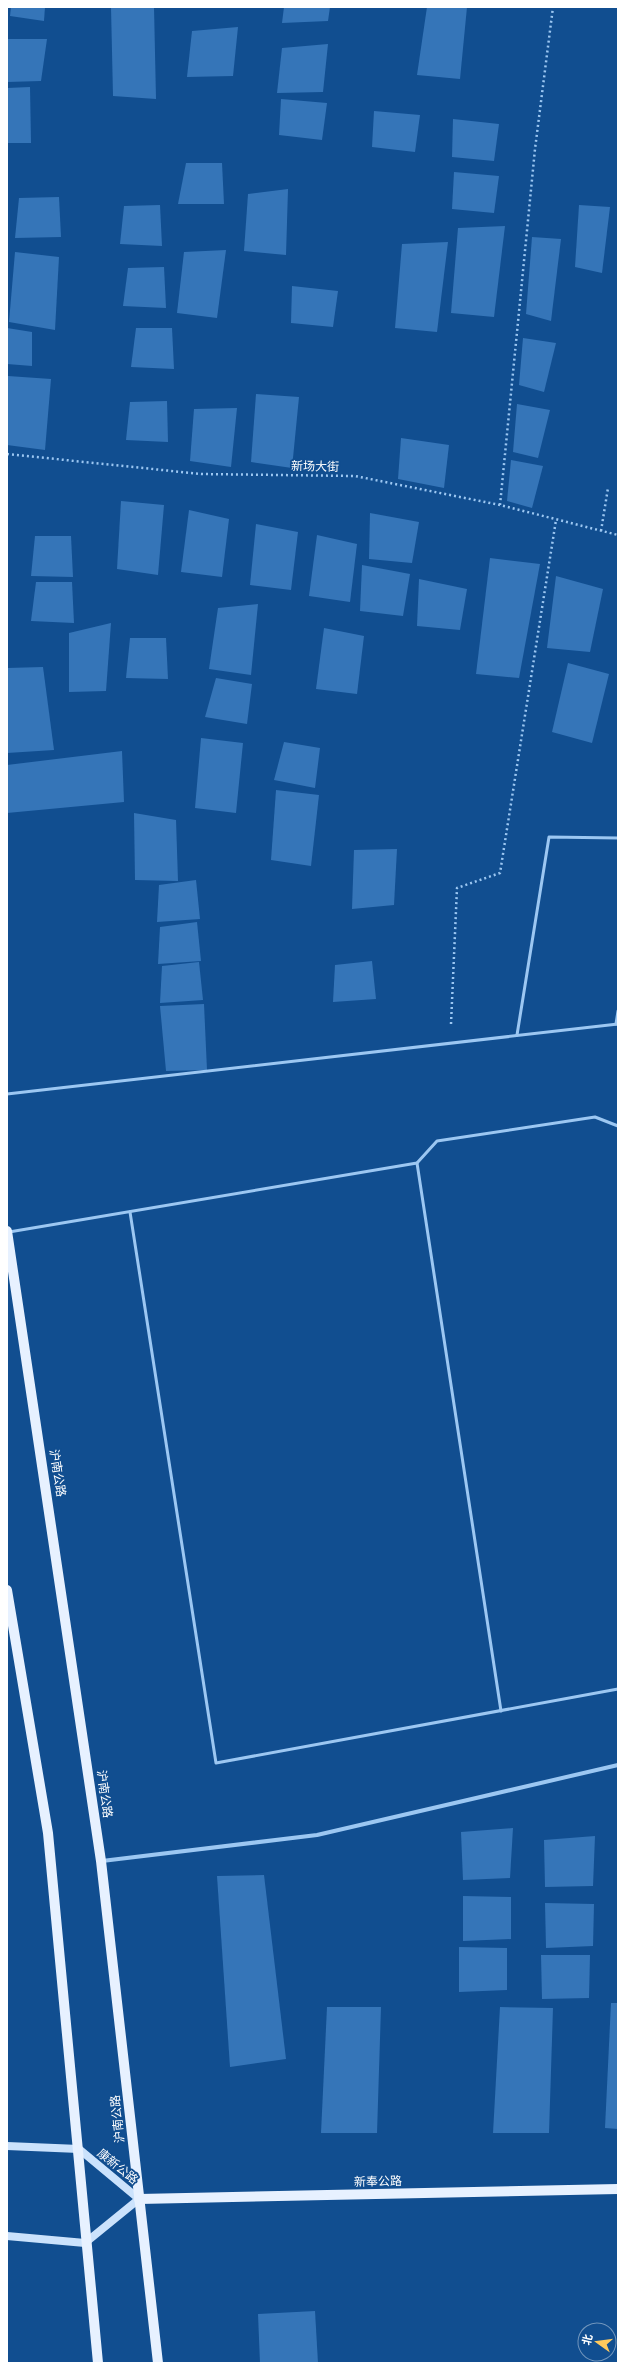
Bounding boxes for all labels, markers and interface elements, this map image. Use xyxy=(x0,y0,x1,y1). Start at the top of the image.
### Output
street label: 新场大街 xyxy=(291,458,339,474)
street label: 沪南公路 xyxy=(47,1448,69,1498)
street label: 沪南公路 xyxy=(94,1769,116,1819)
street label: 沪南公路 xyxy=(107,2094,127,2144)
street label: 康新公路 xyxy=(95,2145,141,2187)
street label: 新奉公路 xyxy=(354,2173,402,2189)
north arrow xyxy=(577,2322,617,2362)
text: 北 xyxy=(579,2333,595,2347)

